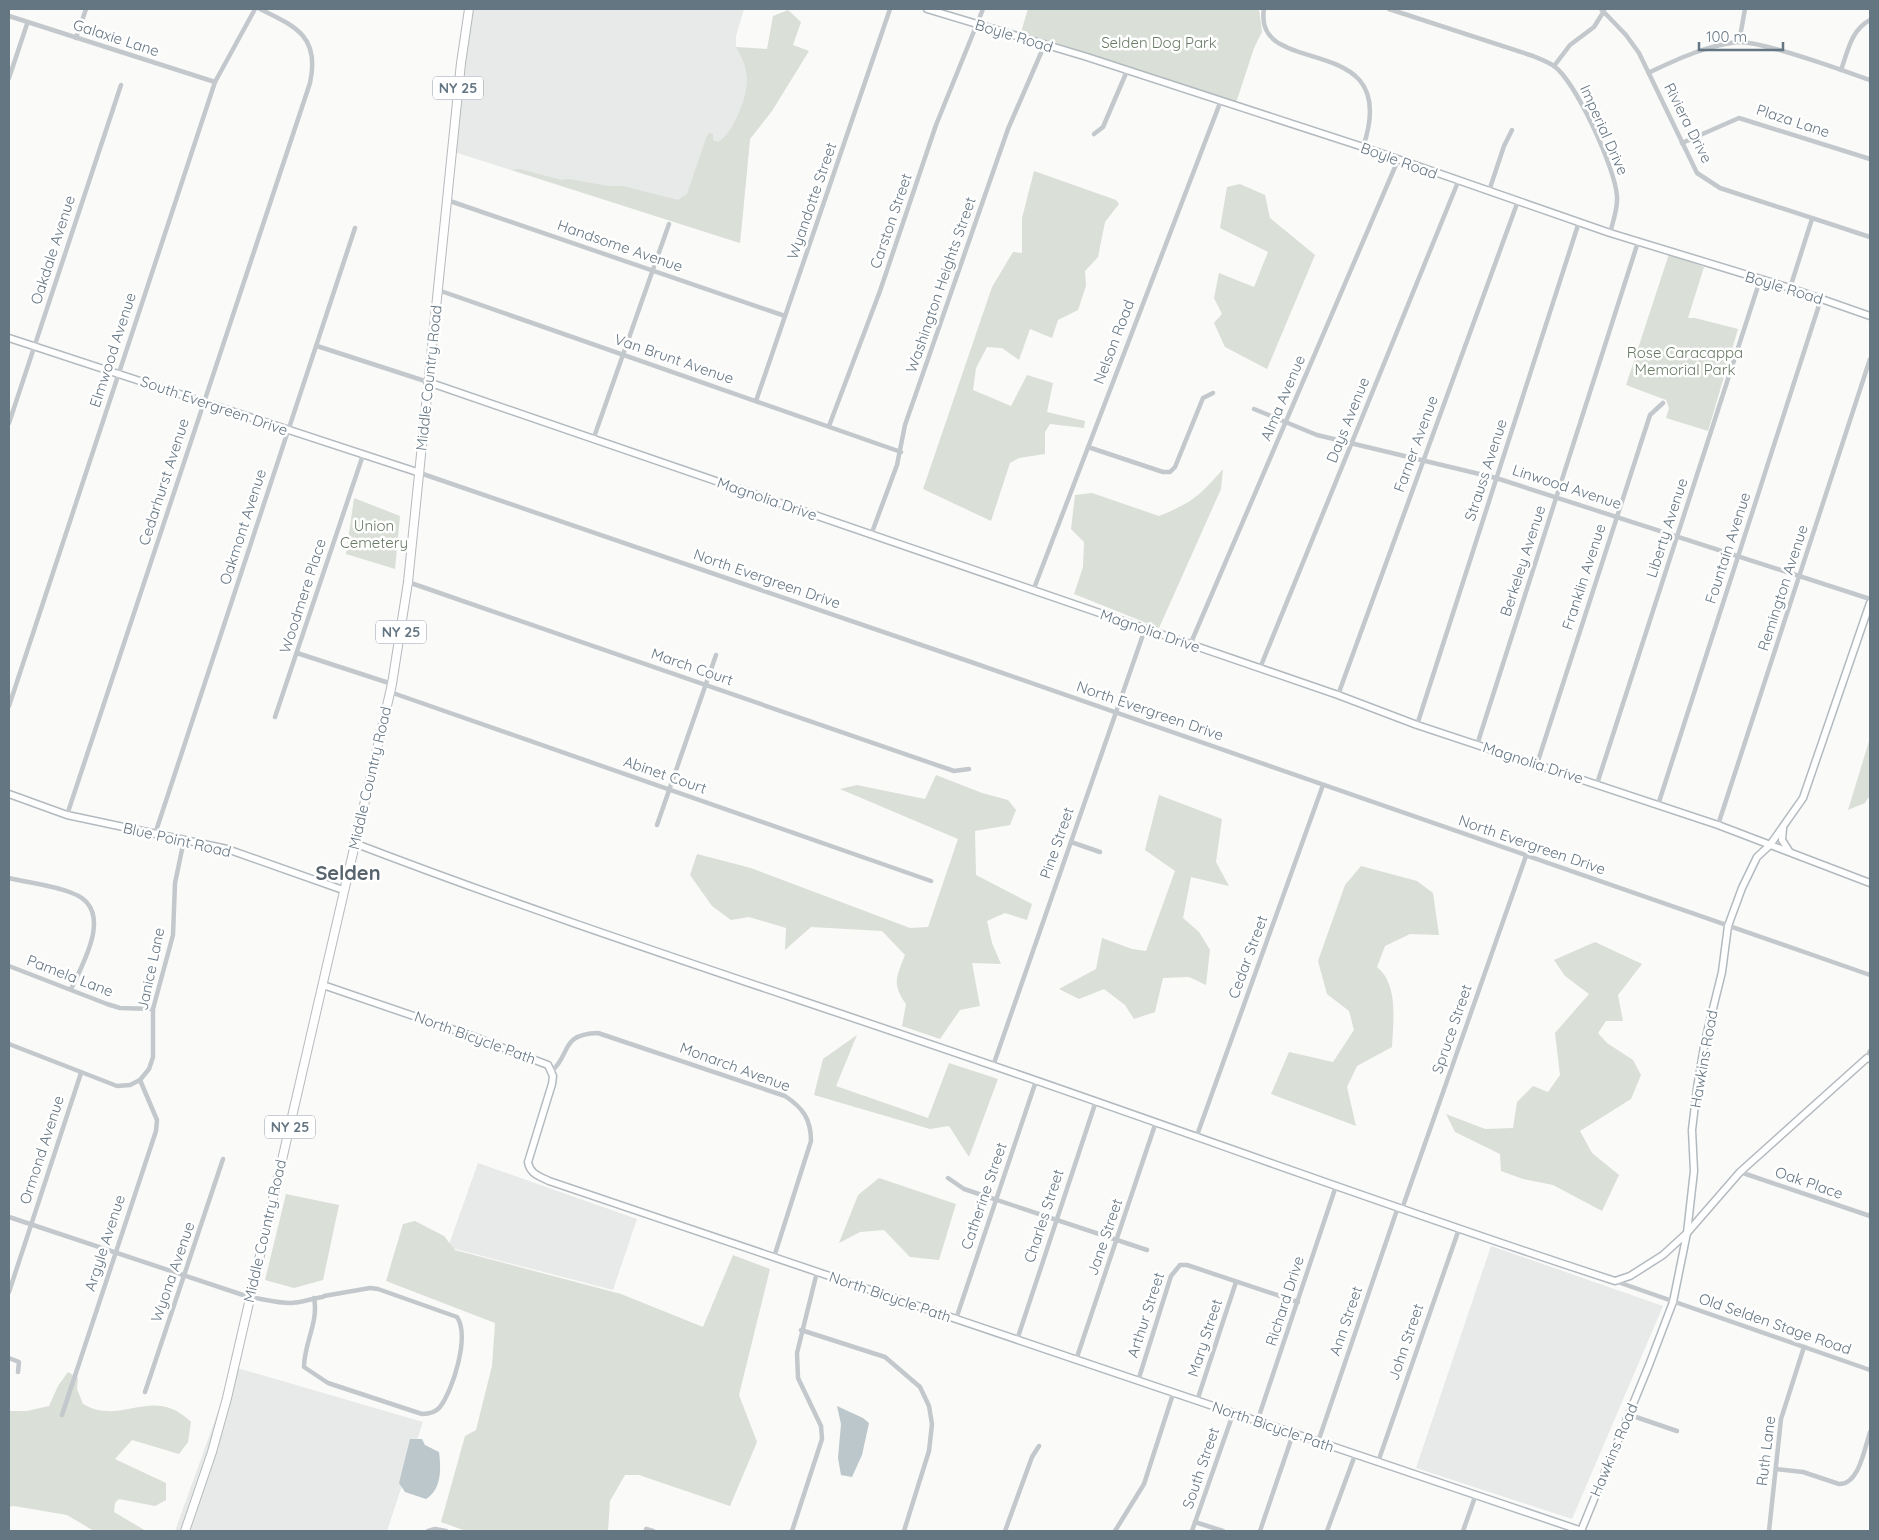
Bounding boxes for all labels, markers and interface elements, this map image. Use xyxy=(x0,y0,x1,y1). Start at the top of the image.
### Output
street label: Galaxie Lane xyxy=(71,15,162,60)
street label: Boyle Road xyxy=(973,15,1055,56)
scale bar xyxy=(1699,20,1783,52)
text: 100 m xyxy=(1706,27,1747,46)
park label: Selden Dog Park xyxy=(1101,33,1217,52)
road number: NY 25 xyxy=(433,76,483,100)
street label: Riviera Drive xyxy=(1660,79,1717,166)
street label: Imperial Drive xyxy=(1576,82,1633,178)
street label: Plaza Lane xyxy=(1754,100,1832,141)
street label: Boyle Road xyxy=(1358,138,1440,183)
street label: Wyandotte Street xyxy=(783,140,840,262)
street label: Carston Street xyxy=(865,171,916,271)
street label: Oakdale Avenue xyxy=(26,193,79,307)
street label: Washington Heights Street xyxy=(901,194,980,375)
street label: Handsome Avenue xyxy=(555,215,685,276)
street label: Boyle Road xyxy=(1743,267,1825,308)
street label: Elmwood Avenue xyxy=(85,290,140,410)
street label: Nelson Road xyxy=(1089,297,1138,387)
street label: Middle Country Road xyxy=(411,304,446,452)
street label: Van Brunt Avenue xyxy=(612,329,736,388)
park label: Rose Caracappa Memorial Park xyxy=(1627,343,1743,379)
street label: Alma Avenue xyxy=(1256,352,1309,444)
street label: South Evergreen Drive xyxy=(138,371,290,440)
street label: Days Avenue xyxy=(1322,374,1373,465)
street label: Farner Avenue xyxy=(1389,393,1442,495)
street label: Cedarhurst Avenue xyxy=(134,416,193,548)
street label: Strauss Avenue xyxy=(1460,416,1511,523)
street label: Linwood Avenue xyxy=(1510,460,1624,513)
street label: Oakmont Avenue xyxy=(215,467,270,587)
street label: Magnolia Drive xyxy=(715,473,820,525)
street label: Liberty Avenue xyxy=(1641,476,1692,580)
street label: Fountain Avenue xyxy=(1701,490,1754,606)
street label: Berkeley Avenue xyxy=(1496,503,1549,619)
park label: Union Cemetery xyxy=(340,516,408,552)
street label: Franklin Avenue xyxy=(1557,521,1610,632)
street label: Remington Avenue xyxy=(1753,522,1812,653)
street label: Woodmere Place xyxy=(275,536,330,656)
street label: North Evergreen Drive xyxy=(691,544,843,613)
street label: Magnolia Drive xyxy=(1098,605,1203,657)
road number: NY 25 xyxy=(376,620,426,644)
street label: March Court xyxy=(649,644,736,689)
street label: North Evergreen Drive xyxy=(1074,676,1226,745)
street label: Middle Country Road xyxy=(344,704,395,851)
street label: Magnolia Drive xyxy=(1481,737,1586,788)
street label: Abinet Court xyxy=(621,751,709,798)
street label: Pine Street xyxy=(1035,805,1078,881)
street label: North Evergreen Drive xyxy=(1456,810,1608,879)
street label: Blue Point Road xyxy=(121,818,233,861)
district label: Selden xyxy=(315,860,381,885)
street label: Cedar Street xyxy=(1224,913,1271,1001)
street label: Janice Lane xyxy=(132,926,169,1012)
street label: Pamela Lane xyxy=(24,950,116,1001)
street label: Spruce Street xyxy=(1427,982,1476,1076)
street label: North Bicycle Path xyxy=(412,1007,538,1068)
street label: Hawkins Road xyxy=(1686,1008,1721,1109)
street label: Monarch Avenue xyxy=(677,1038,793,1095)
street label: Ormond Avenue xyxy=(15,1093,68,1207)
road number: NY 25 xyxy=(265,1116,315,1138)
street label: Catherine Street xyxy=(956,1140,1011,1252)
street label: Middle Country Road xyxy=(239,1157,290,1304)
street label: Oak Place xyxy=(1773,1162,1846,1203)
street label: Charles Street xyxy=(1019,1167,1068,1265)
street label: Argyle Avenue xyxy=(80,1192,129,1293)
street label: Jane Street xyxy=(1083,1196,1127,1278)
street label: Wyona Avenue xyxy=(146,1219,199,1325)
street label: Richard Drive xyxy=(1261,1253,1308,1348)
street label: North Bicycle Path xyxy=(827,1267,954,1326)
street label: Arthur Street xyxy=(1123,1270,1168,1360)
street label: Ann Street xyxy=(1325,1284,1366,1358)
street label: Old Selden Stage Road xyxy=(1696,1289,1854,1359)
street label: Mary Street xyxy=(1183,1296,1226,1379)
street label: John Street xyxy=(1384,1301,1428,1383)
street label: North Bicycle Path xyxy=(1210,1397,1337,1456)
street label: Hawkins Road xyxy=(1585,1400,1642,1499)
street label: Ruth Lane xyxy=(1752,1415,1779,1487)
street label: South Street xyxy=(1178,1425,1223,1511)

